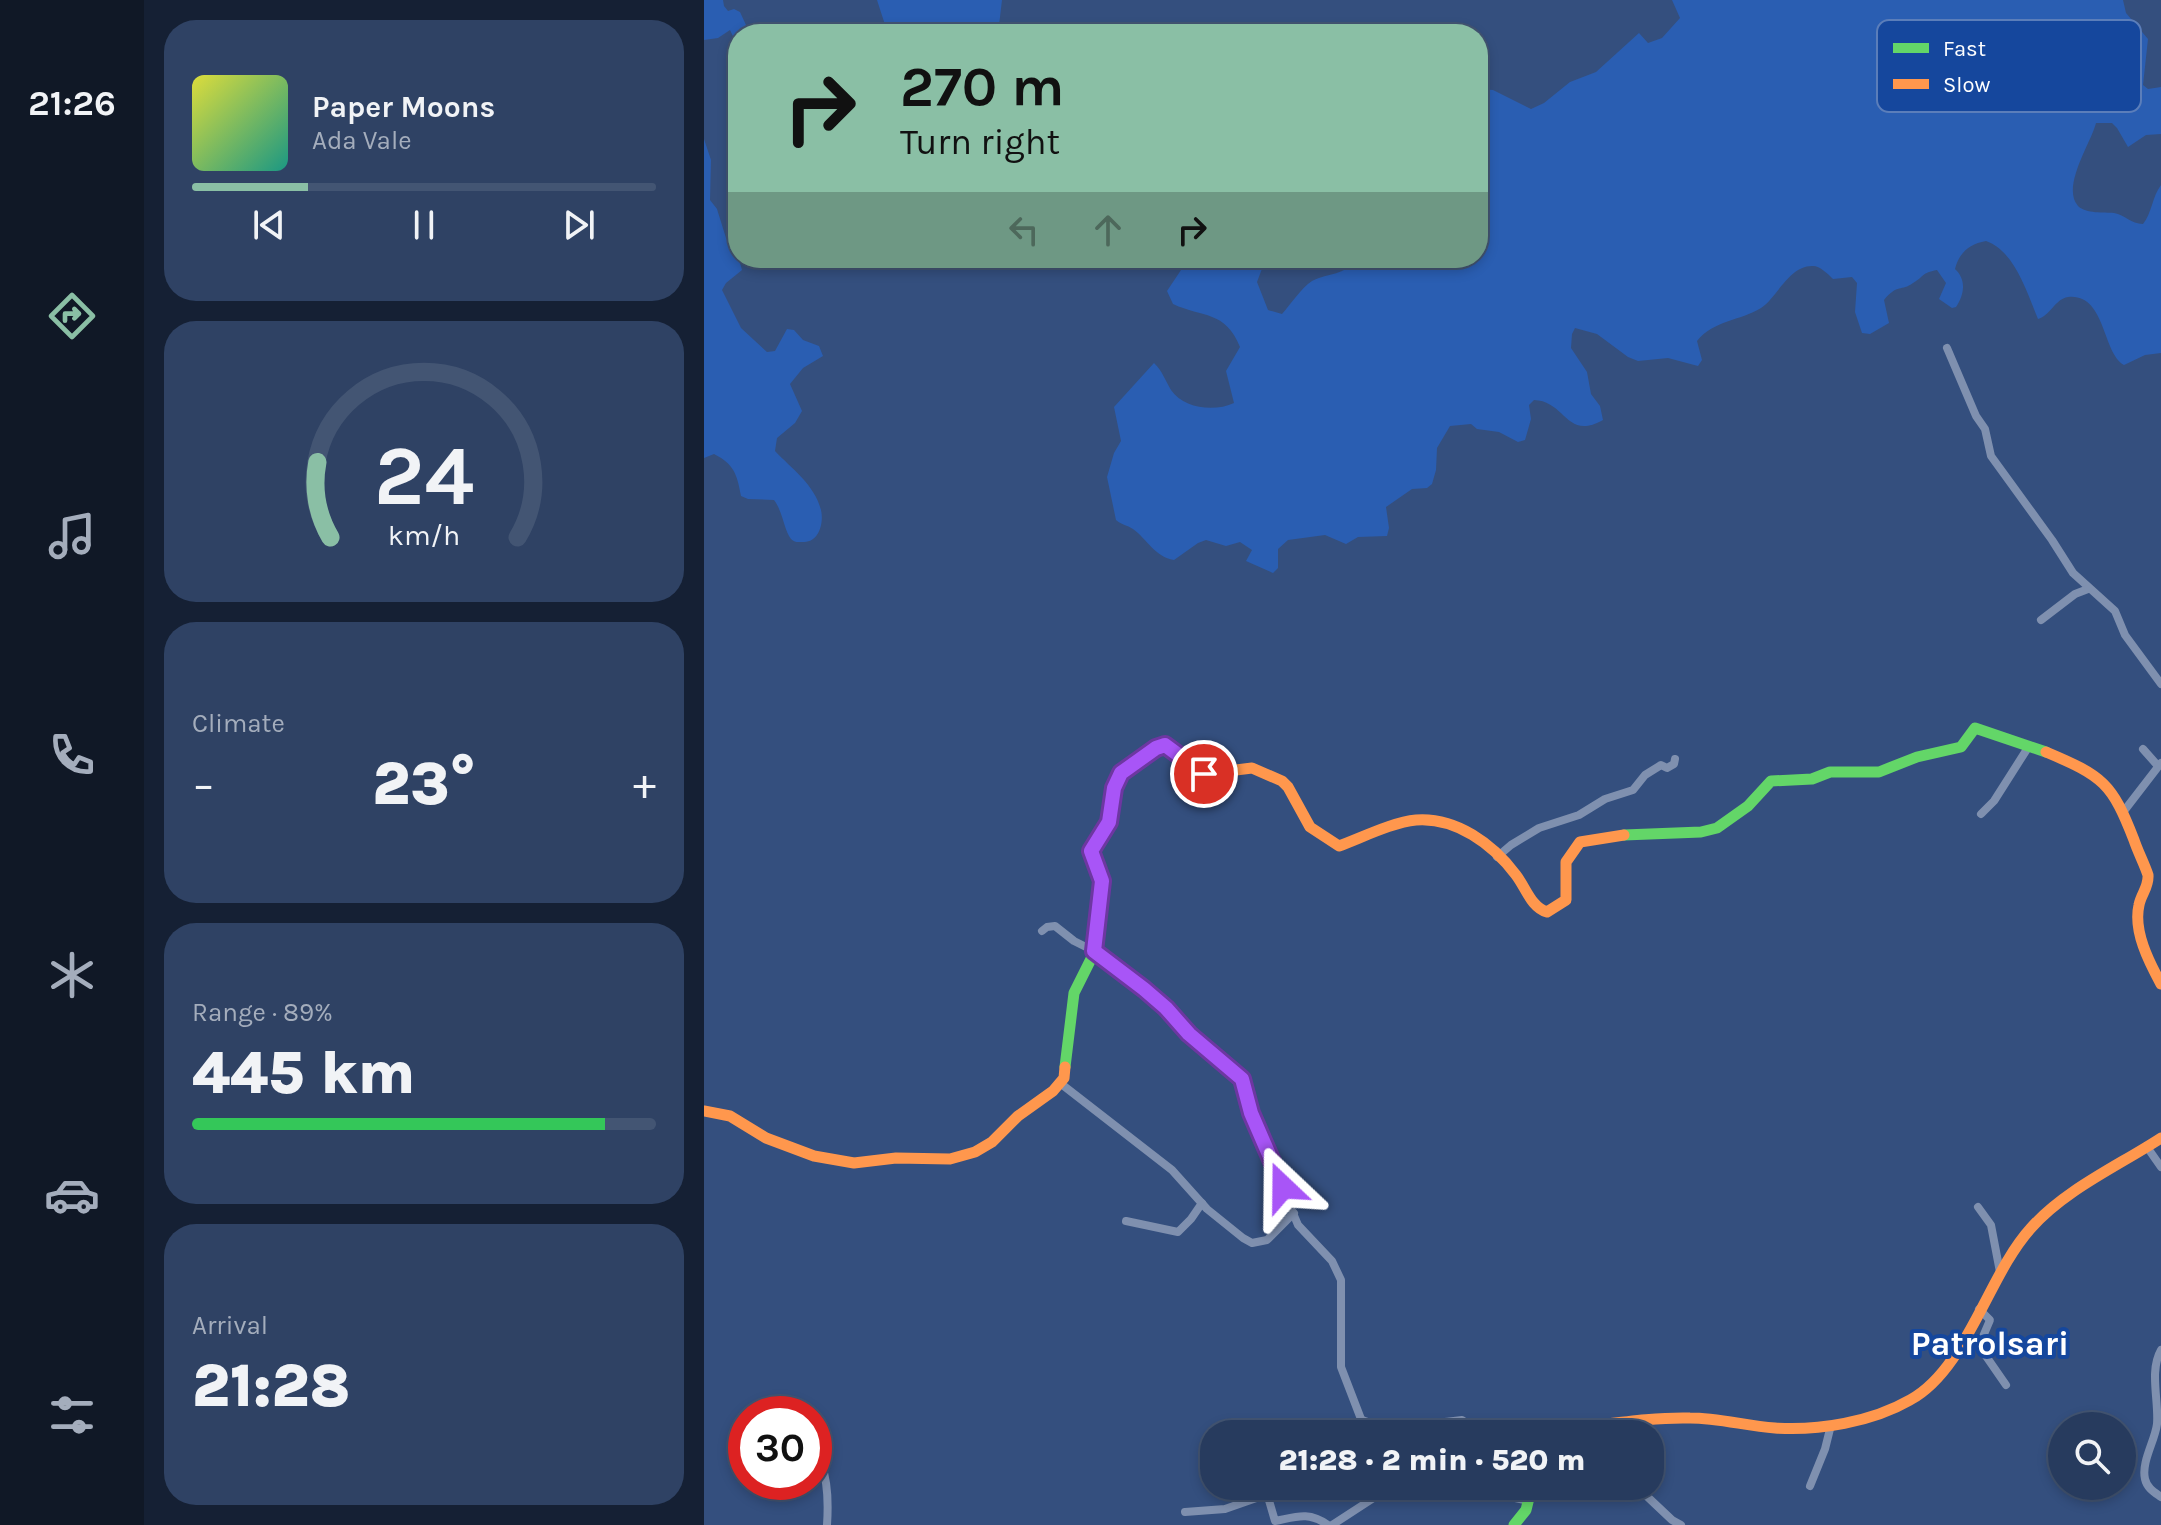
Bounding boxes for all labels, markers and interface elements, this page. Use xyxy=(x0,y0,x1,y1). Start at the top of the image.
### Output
legend xyxy=(1877,20,2141,112)
text: Fast xyxy=(1943,36,1986,62)
text: 270 m xyxy=(900,54,1064,119)
icon: right xyxy=(768,56,872,160)
text: Slow xyxy=(1943,72,1990,98)
text: 21:26 xyxy=(28,82,116,124)
text: Paper Moons xyxy=(312,89,495,125)
text: Turn right xyxy=(900,121,1060,163)
text: Ada Vale xyxy=(312,125,412,156)
icon: previous xyxy=(247,203,291,247)
icon: pause xyxy=(402,203,446,247)
icon: next xyxy=(557,203,601,247)
icon: left xyxy=(1002,208,1046,252)
icon: ahead xyxy=(1086,208,1130,252)
icon: right xyxy=(1170,208,1214,252)
icon: directions xyxy=(44,288,100,344)
text: 24 xyxy=(374,427,474,524)
icon: music xyxy=(44,508,100,564)
text: km/h xyxy=(388,519,460,552)
text: Climate xyxy=(192,708,285,739)
icon: phone xyxy=(44,727,100,783)
pin xyxy=(1170,740,1238,808)
text: 23° xyxy=(372,749,476,819)
icon: arrive xyxy=(1182,752,1226,796)
text: − xyxy=(192,759,215,810)
text: + xyxy=(633,759,656,810)
icon: climate xyxy=(44,947,100,1003)
text: Range · 89% xyxy=(192,997,333,1028)
text: 445 km xyxy=(192,1038,415,1108)
position arrow xyxy=(1241,1145,1325,1229)
icon: car xyxy=(44,1167,100,1223)
text: Arrival xyxy=(192,1310,268,1341)
district label: Patrolsari xyxy=(1911,1324,2069,1364)
text: 21:28 xyxy=(192,1351,350,1421)
icon: filters xyxy=(44,1387,100,1443)
speed limit sign: 30 xyxy=(728,1396,832,1500)
map controls xyxy=(2048,1412,2136,1500)
button: search xyxy=(2048,1412,2136,1500)
text: 21:28 · 2 min · 520 m xyxy=(1279,1442,1585,1478)

